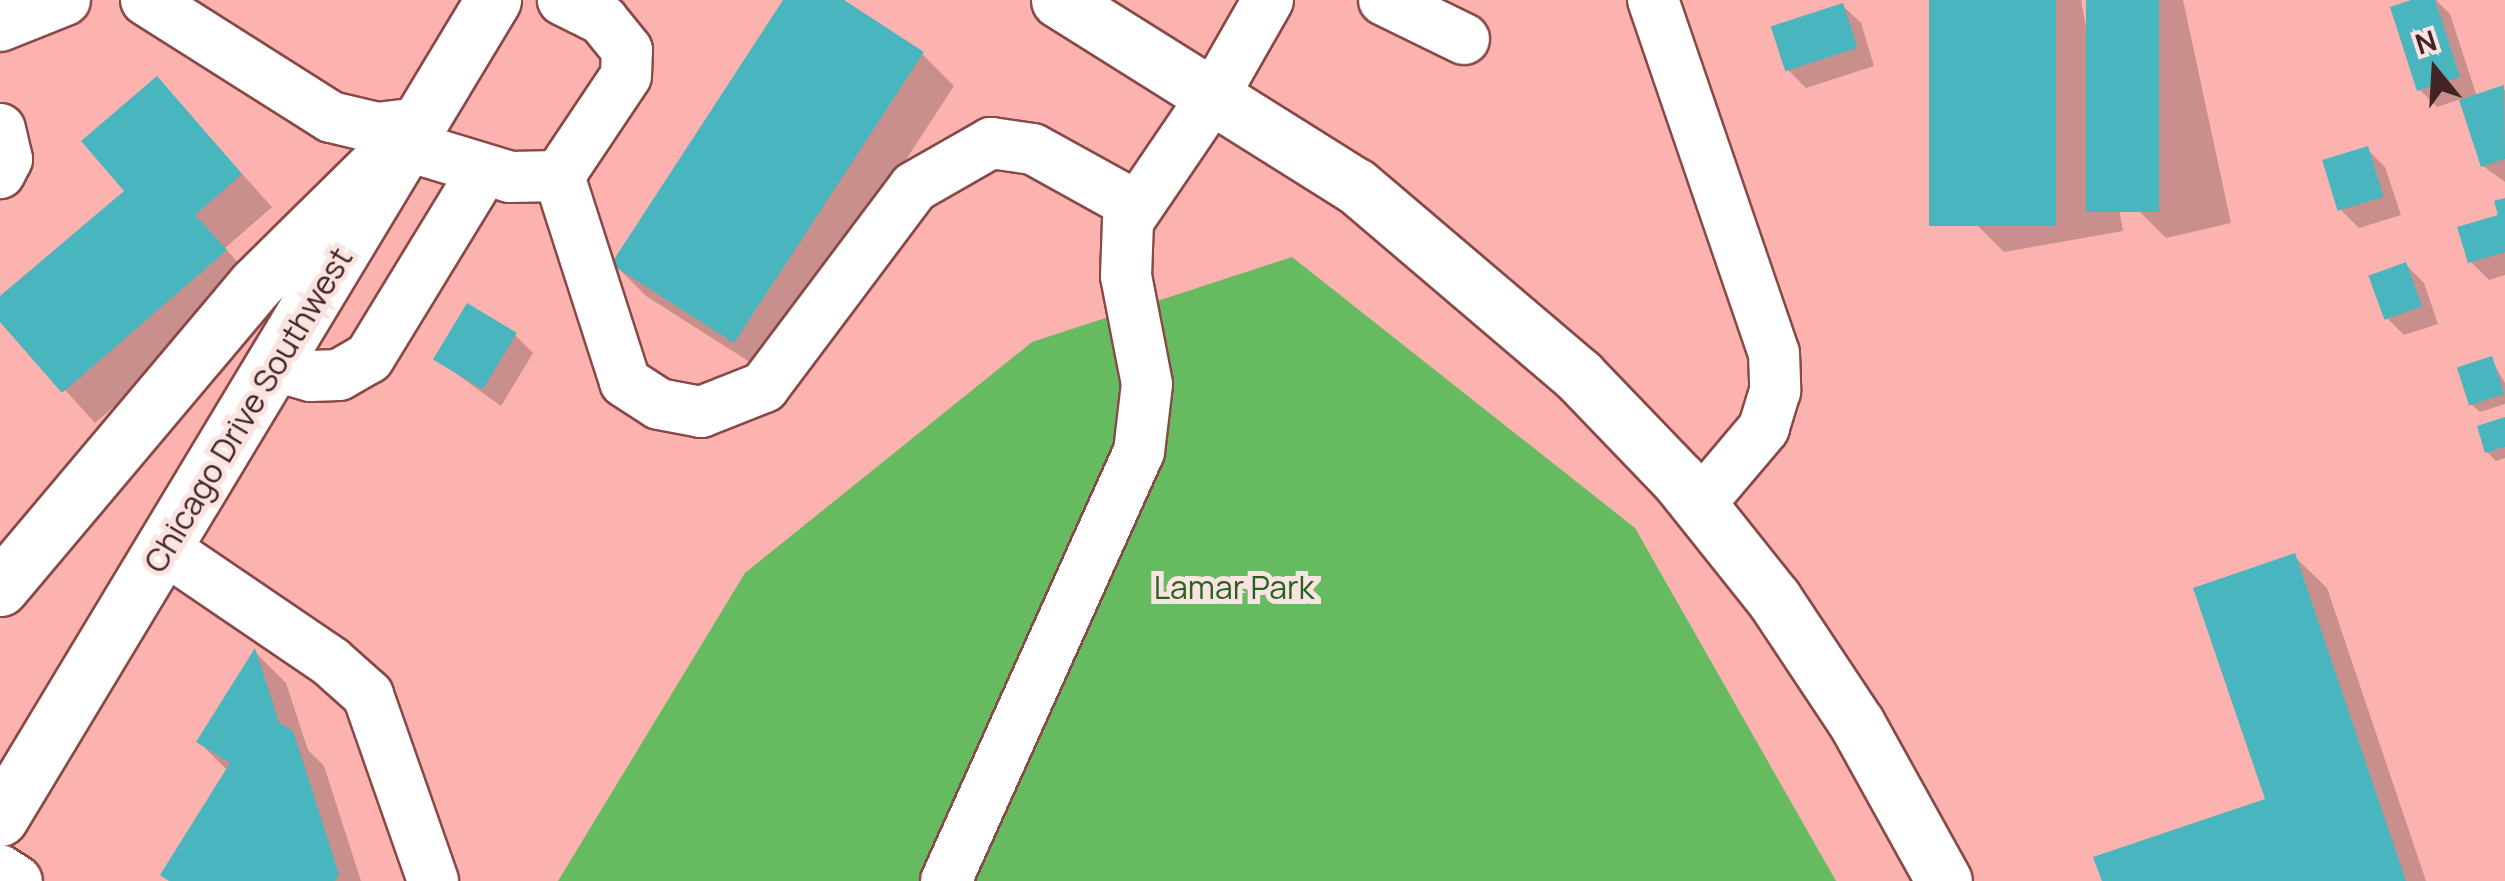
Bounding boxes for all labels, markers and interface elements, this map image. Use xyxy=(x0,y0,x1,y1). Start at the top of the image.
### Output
north arrow xyxy=(2385,20,2485,120)
text: N xyxy=(2410,20,2441,63)
street label: Chicago Drive Southwest xyxy=(136,241,360,579)
park label: Lamar Park xyxy=(1154,568,1314,606)

